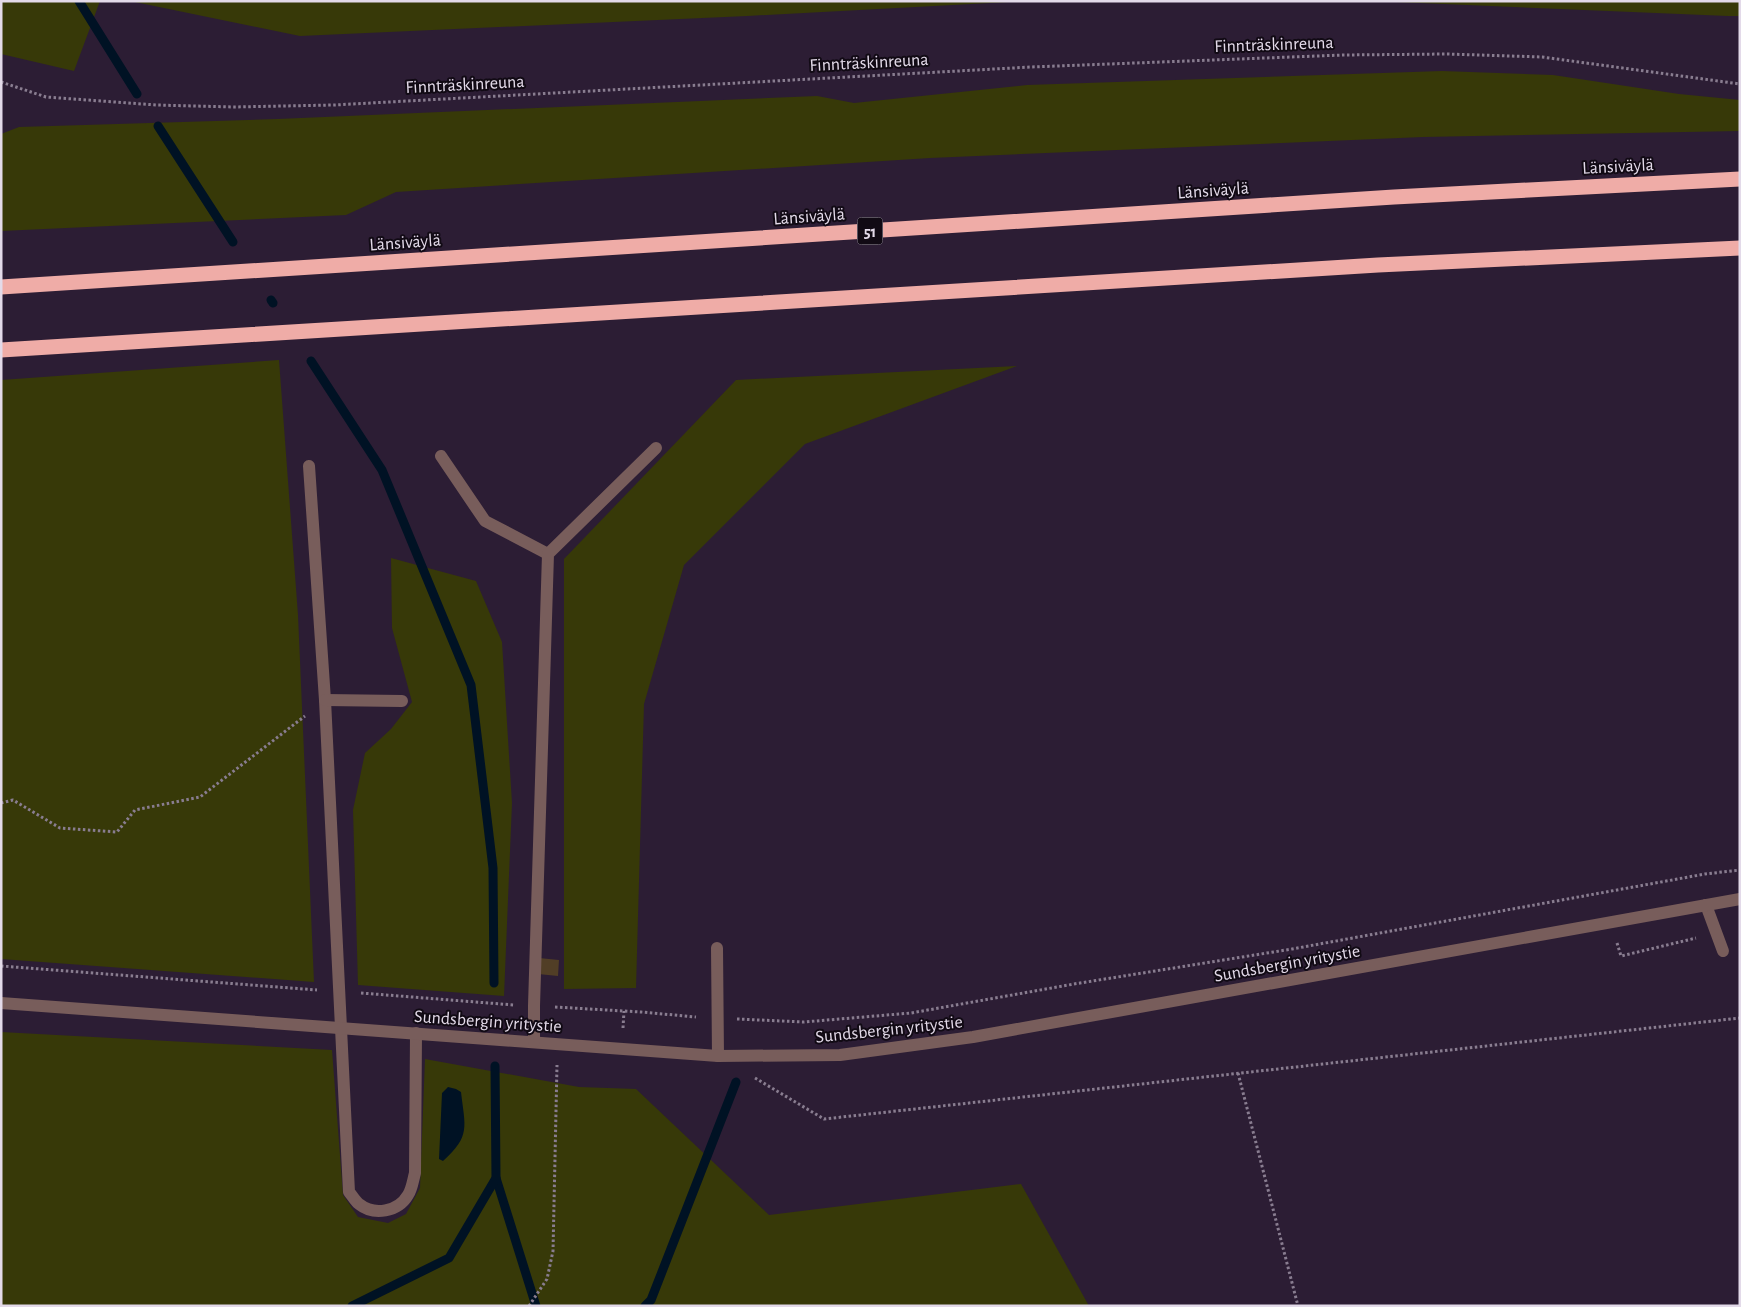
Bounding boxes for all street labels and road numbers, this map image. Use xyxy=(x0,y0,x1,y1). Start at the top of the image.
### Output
street label: Finnträskinreuna xyxy=(1214,34,1334,56)
street label: Finnträskinreuna xyxy=(809,51,929,75)
street label: Finnträskinreuna xyxy=(405,73,525,97)
street label: Länsiväylä xyxy=(1582,156,1654,178)
street label: Länsiväylä xyxy=(1177,180,1249,202)
street label: Länsiväylä xyxy=(773,206,845,228)
road number: 51 xyxy=(858,218,882,245)
street label: Länsiväylä xyxy=(369,232,441,254)
street label: Sundsbergin yritystie xyxy=(1213,942,1362,986)
street label: Sundsbergin yritystie xyxy=(414,1008,562,1036)
street label: Sundsbergin yritystie xyxy=(815,1013,964,1047)

